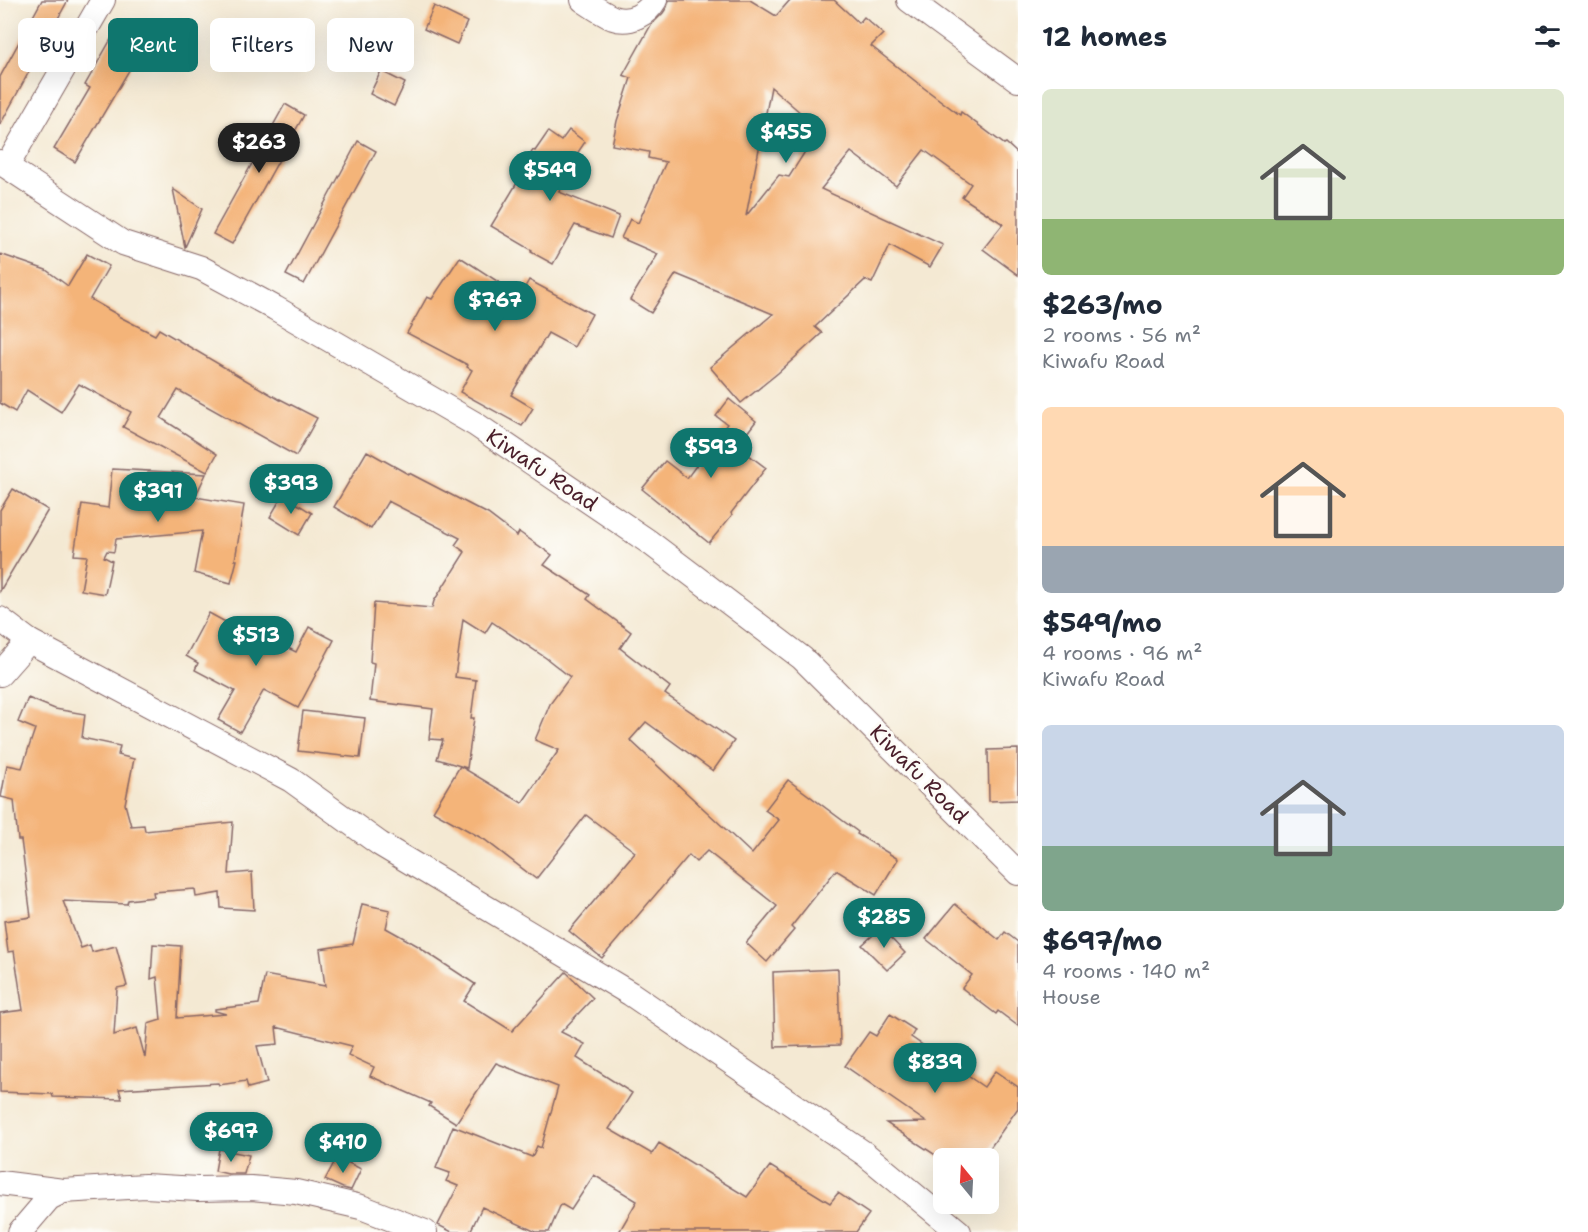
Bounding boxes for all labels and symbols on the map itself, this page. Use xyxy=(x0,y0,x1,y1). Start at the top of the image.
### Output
pin: $455 xyxy=(750,113,822,164)
pin: $263 xyxy=(223,123,295,174)
pin: $549 xyxy=(514,151,586,202)
pin: $767 xyxy=(459,281,531,332)
street label: Kiwafu Road xyxy=(481,422,603,518)
pin: $593 xyxy=(675,428,747,479)
pin: $393 xyxy=(255,464,327,515)
pin: $391 xyxy=(122,472,194,523)
pin: $513 xyxy=(220,616,292,667)
street label: Kiwafu Road xyxy=(863,718,975,830)
pin: $285 xyxy=(848,898,920,949)
pin: $839 xyxy=(899,1043,971,1094)
pin: $697 xyxy=(195,1112,267,1163)
pin: $410 xyxy=(307,1123,379,1174)
north arrow xyxy=(933,1148,999,1214)

